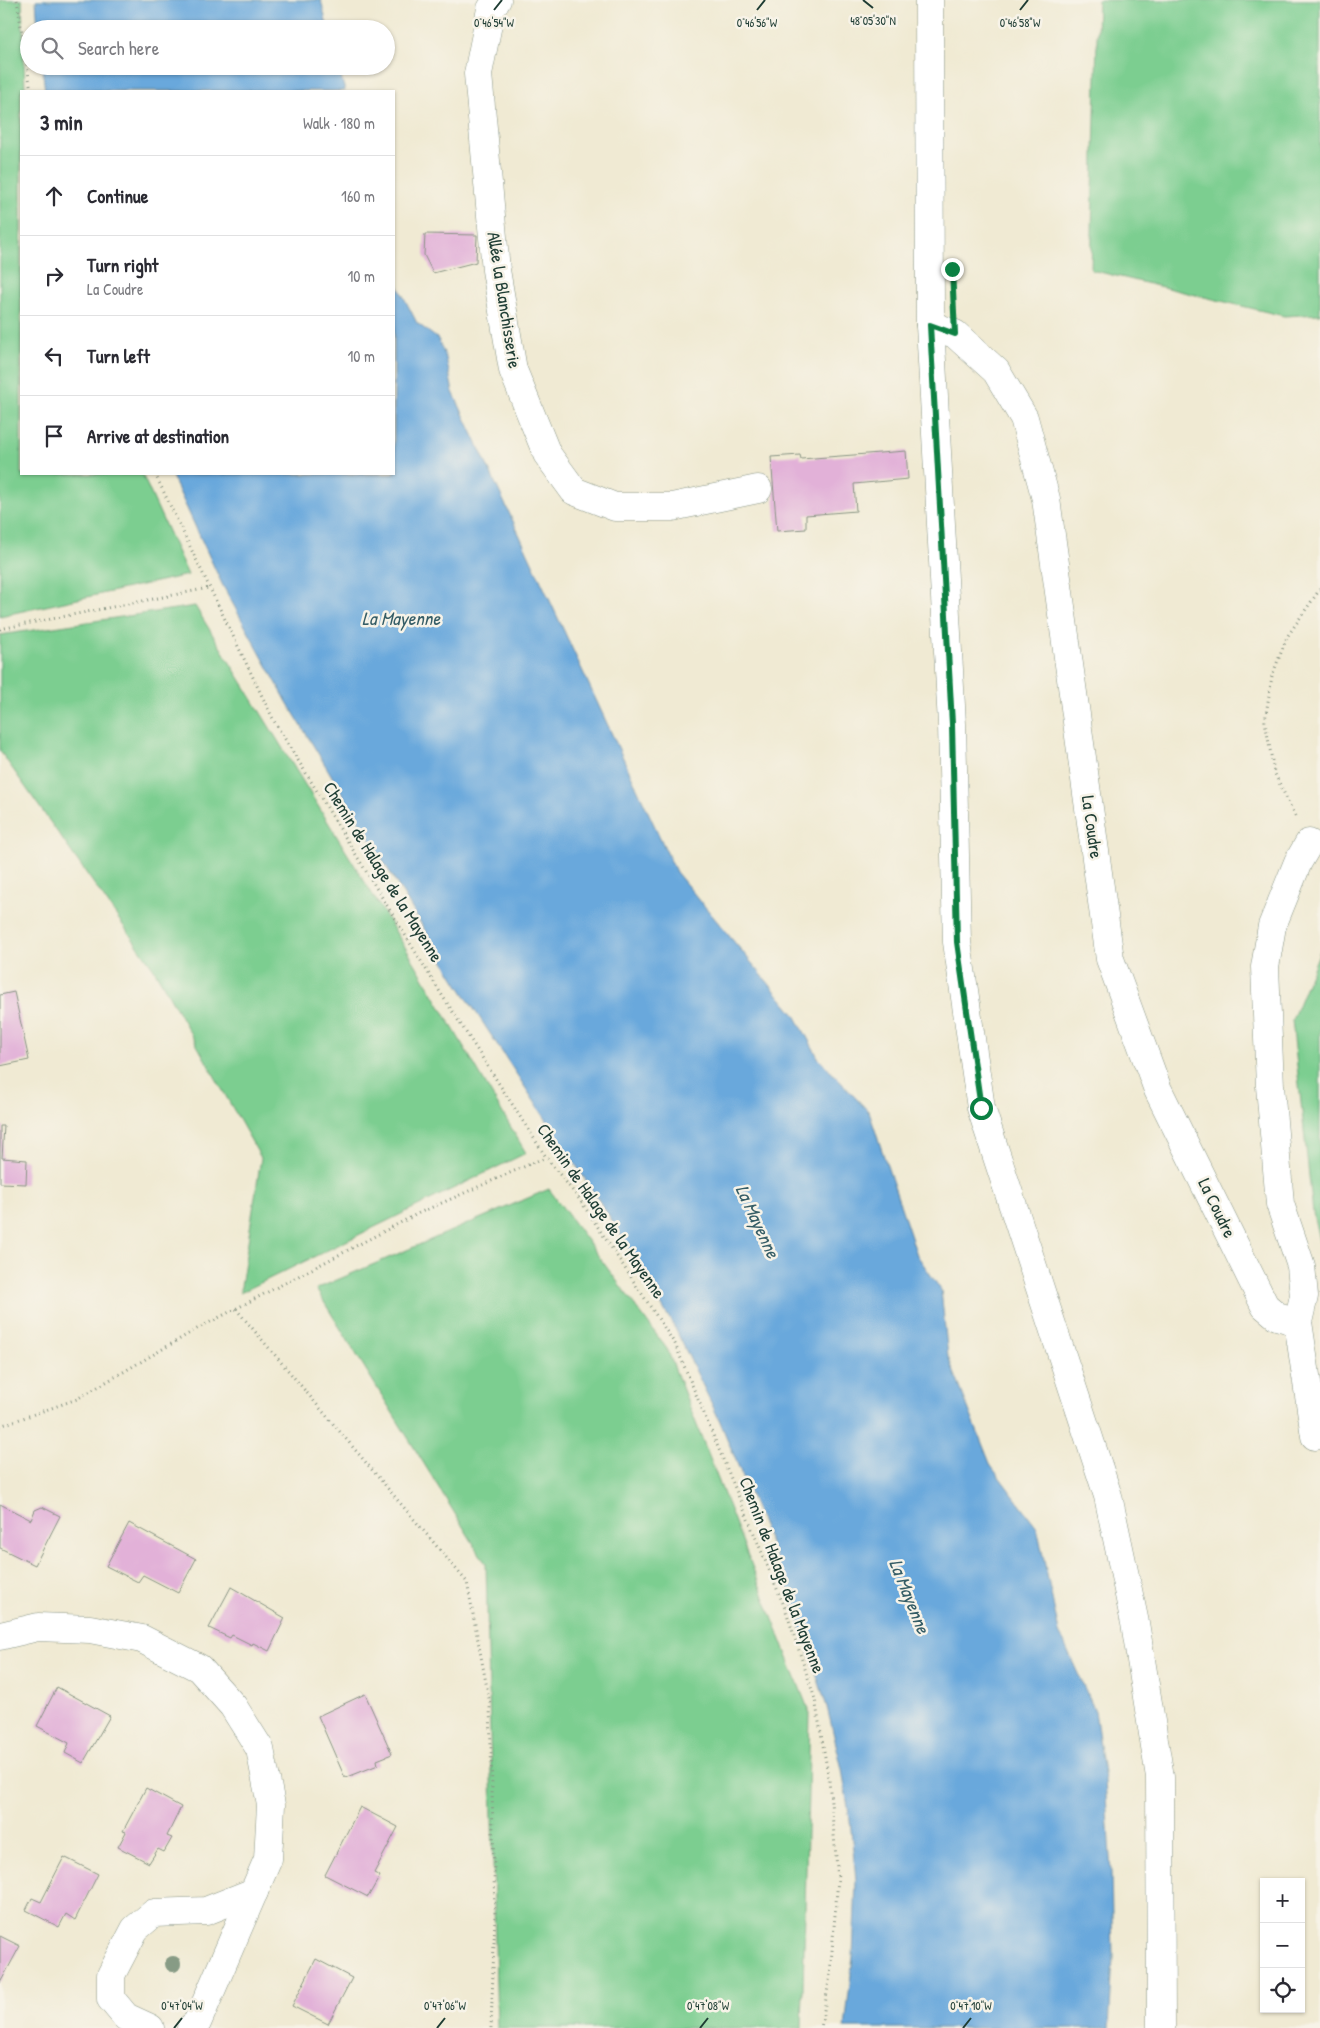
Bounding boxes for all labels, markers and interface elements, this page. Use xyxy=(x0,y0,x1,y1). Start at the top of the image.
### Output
text: 48°05'30"N xyxy=(850,12,896,29)
text: 0°46'54"W xyxy=(474,14,515,31)
text: 0°46'56"W xyxy=(737,14,778,31)
text: 0°46'58"W xyxy=(1000,14,1041,31)
search box xyxy=(20,20,395,75)
icon: search xyxy=(38,34,66,62)
text: Search here xyxy=(78,35,159,61)
text: 3 min xyxy=(40,108,83,137)
text: Walk · 180 m xyxy=(303,112,375,134)
icon: ahead xyxy=(40,182,68,210)
text: Continue xyxy=(87,183,148,209)
text: 160 m xyxy=(341,185,375,207)
street label: Allée la Blanchisserie xyxy=(481,230,528,370)
text: Turn right xyxy=(87,252,158,278)
route end xyxy=(941,258,964,281)
icon: right xyxy=(40,262,68,290)
text: 10 m xyxy=(347,265,375,287)
text: La Coudre xyxy=(87,278,143,300)
icon: left xyxy=(40,342,68,370)
text: Turn left xyxy=(87,343,150,369)
text: 10 m xyxy=(347,345,375,367)
icon: arrive xyxy=(40,422,68,450)
text: Arrive at destination xyxy=(87,423,229,449)
water label: La Mayenne xyxy=(362,605,441,631)
street label: Chemin de Halage de la Mayenne xyxy=(318,777,449,967)
street label: La Coudre xyxy=(1076,794,1109,860)
route start xyxy=(970,1097,993,1120)
street label: Chemin de Halage de la Mayenne xyxy=(531,1118,671,1303)
street label: La Coudre xyxy=(1192,1174,1243,1242)
water label: La Mayenne xyxy=(730,1180,787,1263)
street label: Chemin de Halage de la Mayenne xyxy=(733,1473,831,1677)
water label: La Mayenne xyxy=(883,1555,937,1638)
map controls xyxy=(1260,1878,1305,2013)
button: + xyxy=(1260,1878,1305,1923)
button: − xyxy=(1260,1923,1305,1968)
button: locate xyxy=(1260,1968,1305,2013)
text: 0°47'04"W xyxy=(161,1997,203,2014)
text: 0°47'06"W xyxy=(424,1997,466,2014)
text: 0°47'08"W xyxy=(687,1997,730,2014)
text: 0°47'10"W xyxy=(950,1997,992,2014)

